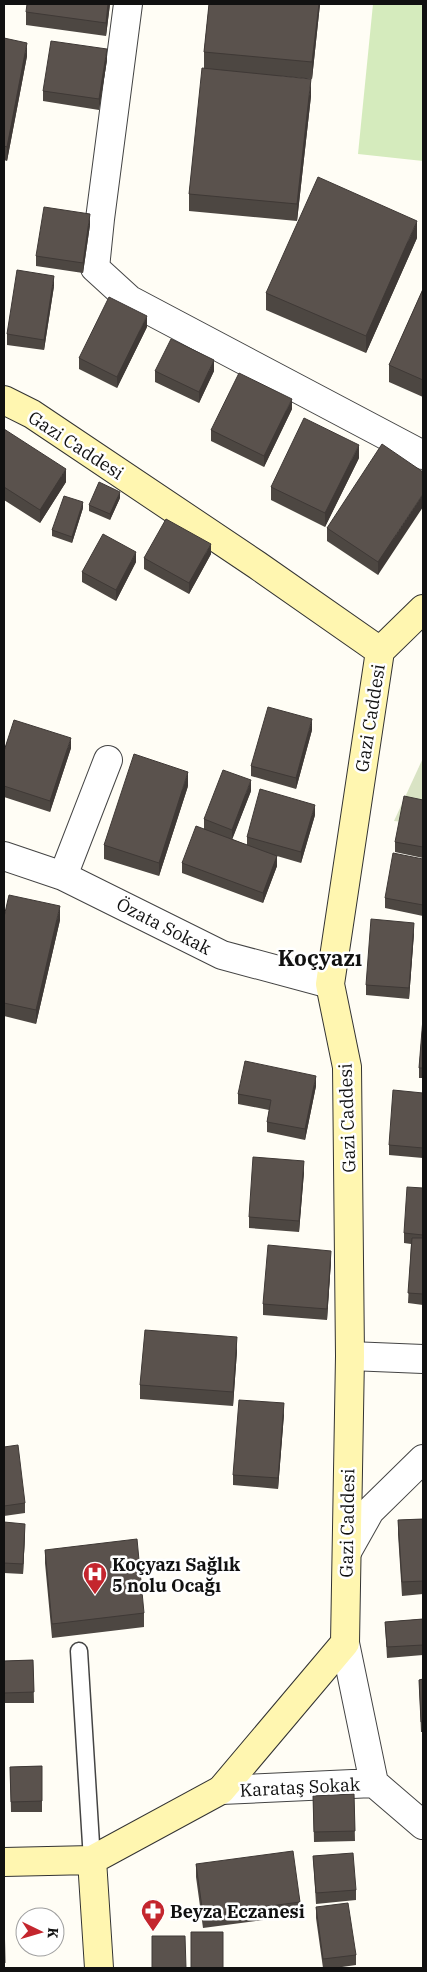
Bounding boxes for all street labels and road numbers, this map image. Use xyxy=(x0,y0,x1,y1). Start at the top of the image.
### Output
street label: Gazi Caddesi xyxy=(24,406,128,485)
street label: Gazi Caddesi xyxy=(350,662,390,774)
street label: Özata Sokak xyxy=(113,892,216,960)
street label: Gazi Caddesi xyxy=(334,1063,360,1173)
street label: Gazi Caddesi xyxy=(335,1468,359,1578)
street label: Karataş Sokak xyxy=(239,1772,361,1802)

